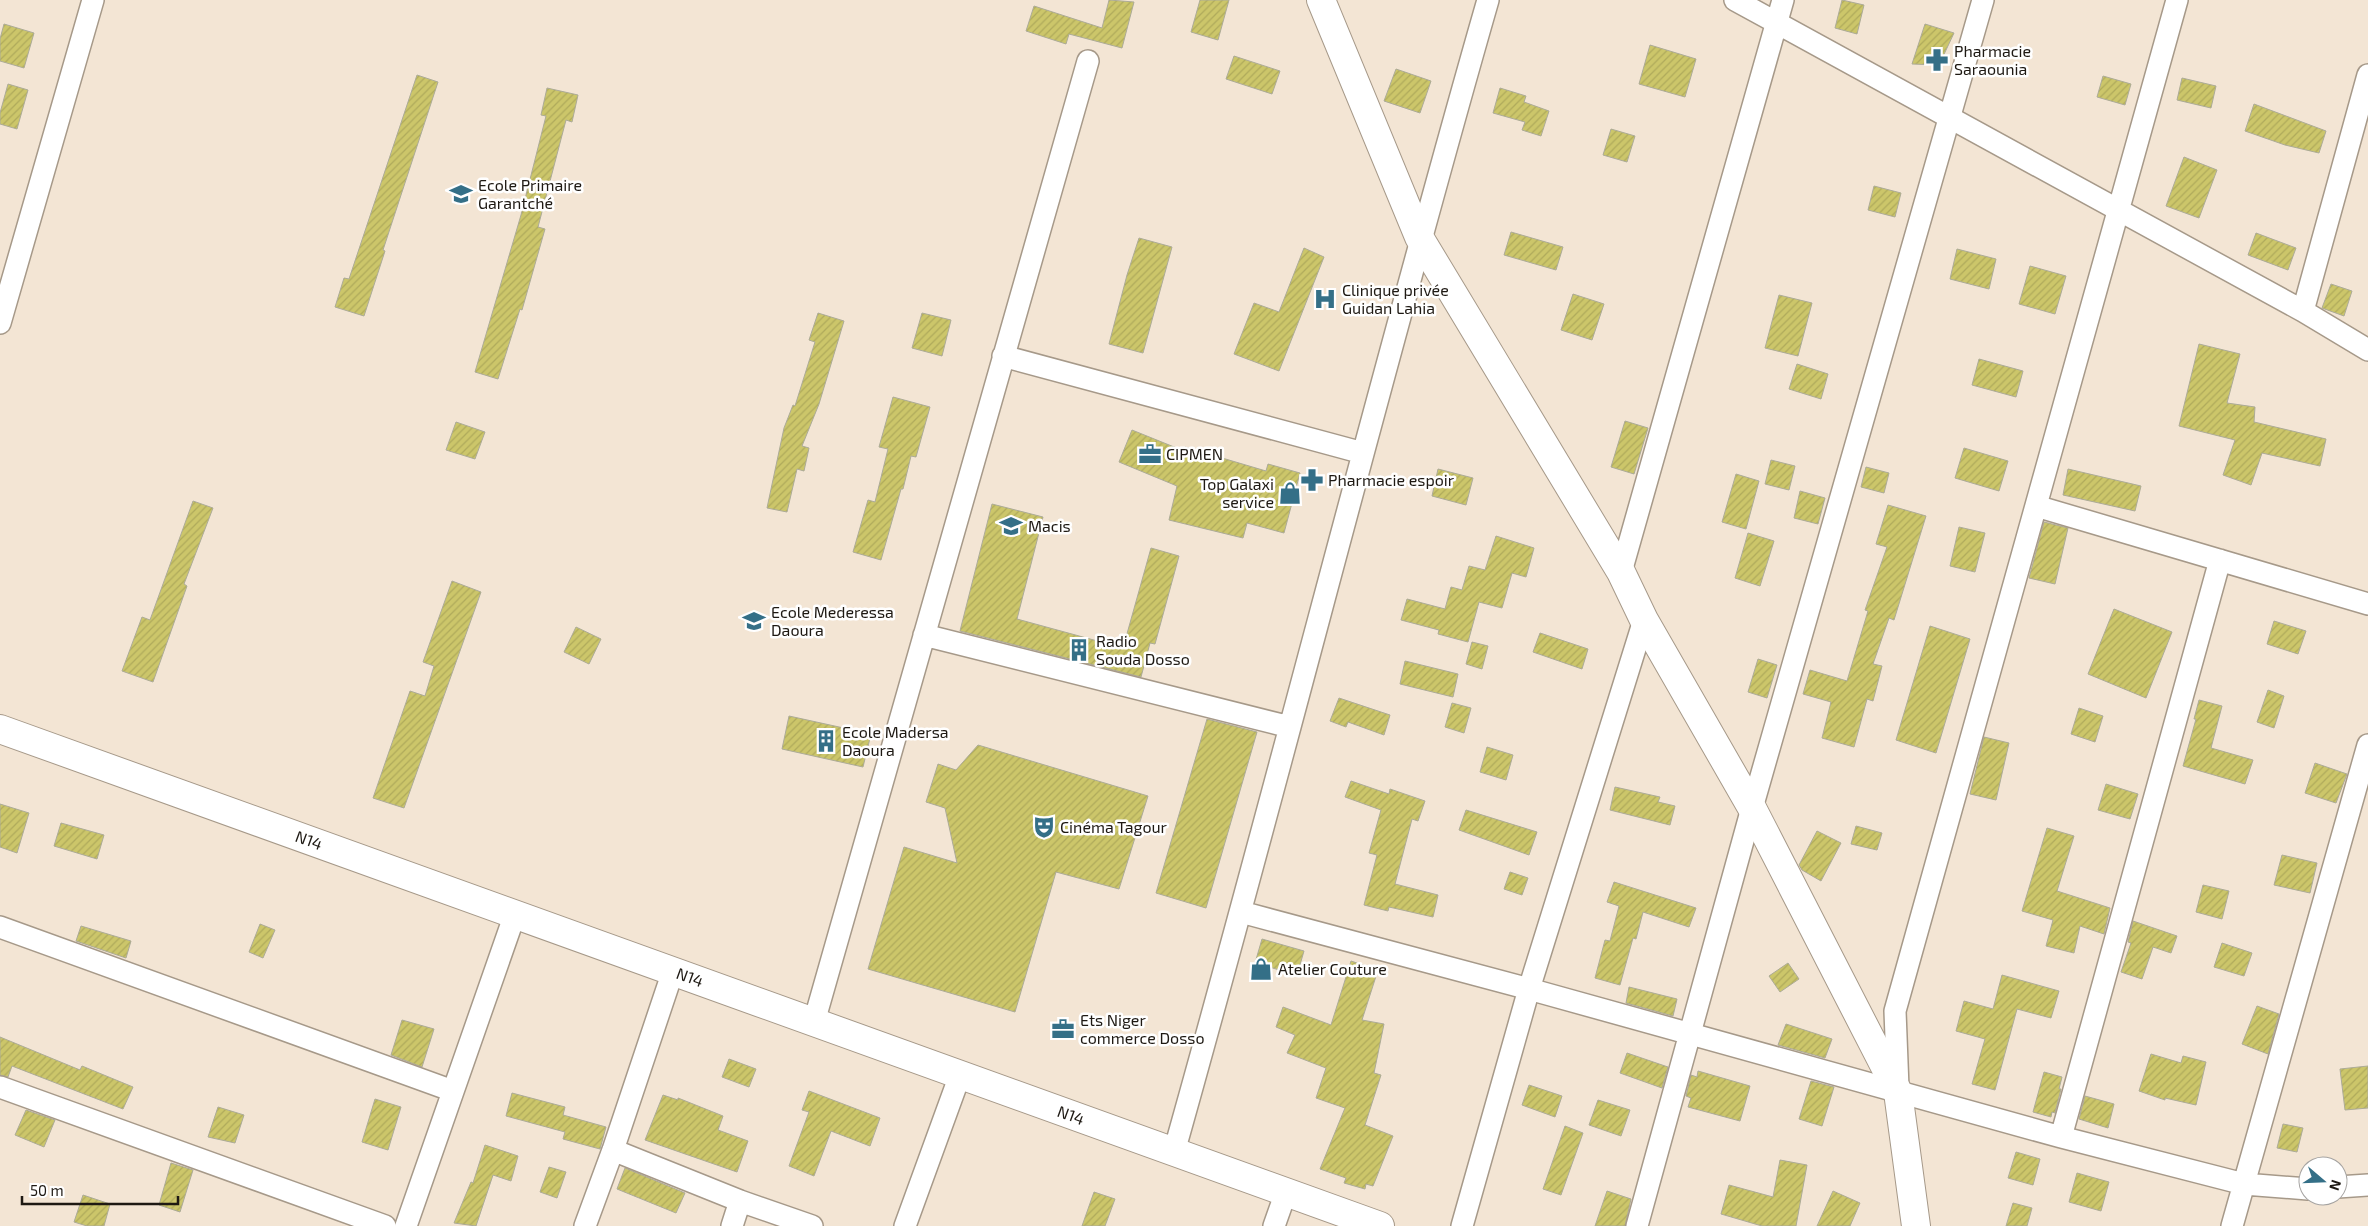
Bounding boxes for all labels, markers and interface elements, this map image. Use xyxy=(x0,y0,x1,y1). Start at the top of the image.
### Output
place label: Pharmacie Saraounia xyxy=(1954,41,2031,78)
pharmacy icon: Pharmacie Saraounia xyxy=(1924,47,1950,73)
place label: Ecole Primaire Garantché xyxy=(478,175,582,212)
school or university icon: Ecole Primaire Garantché xyxy=(448,181,474,207)
place label: Clinique privée Guidan Lahia xyxy=(1342,280,1449,317)
hospital icon: Clinique privée Guidan Lahia xyxy=(1312,286,1338,312)
office icon: CIPMEN xyxy=(1137,441,1163,467)
place label: CIPMEN xyxy=(1166,444,1223,463)
pharmacy icon: Pharmacie espoir xyxy=(1299,467,1325,493)
place label: Pharmacie espoir xyxy=(1328,470,1455,489)
place label: Top Galaxi service xyxy=(1200,474,1274,511)
shop icon: Top Galaxi service xyxy=(1277,480,1303,506)
school or university icon: Macis xyxy=(998,513,1024,539)
place label: Macis xyxy=(1028,516,1071,535)
place label: Ecole Mederessa Daoura xyxy=(771,602,894,639)
school or university icon: Ecole Mederessa Daoura xyxy=(741,608,767,634)
place label: Radio Souda Dosso xyxy=(1096,631,1190,668)
building icon: Radio Souda Dosso xyxy=(1066,637,1092,663)
place label: Ecole Madersa Daoura xyxy=(842,722,949,759)
building icon: Ecole Madersa Daoura xyxy=(813,728,839,754)
theatre icon: Cinéma Tagour xyxy=(1031,814,1057,840)
place label: Cinéma Tagour xyxy=(1060,817,1168,836)
street label: N14 xyxy=(293,826,325,853)
shop icon: Atelier Couture xyxy=(1248,956,1274,982)
place label: Atelier Couture xyxy=(1278,959,1387,978)
street label: N14 xyxy=(674,963,706,990)
place label: Ets Niger commerce Dosso xyxy=(1080,1010,1205,1047)
office icon: Ets Niger commerce Dosso xyxy=(1050,1016,1076,1042)
street label: N14 xyxy=(1055,1101,1087,1128)
north arrow xyxy=(2298,1156,2348,1206)
scale bar xyxy=(22,1174,179,1206)
text: N xyxy=(2326,1178,2345,1193)
text: 50 m xyxy=(30,1181,64,1199)

